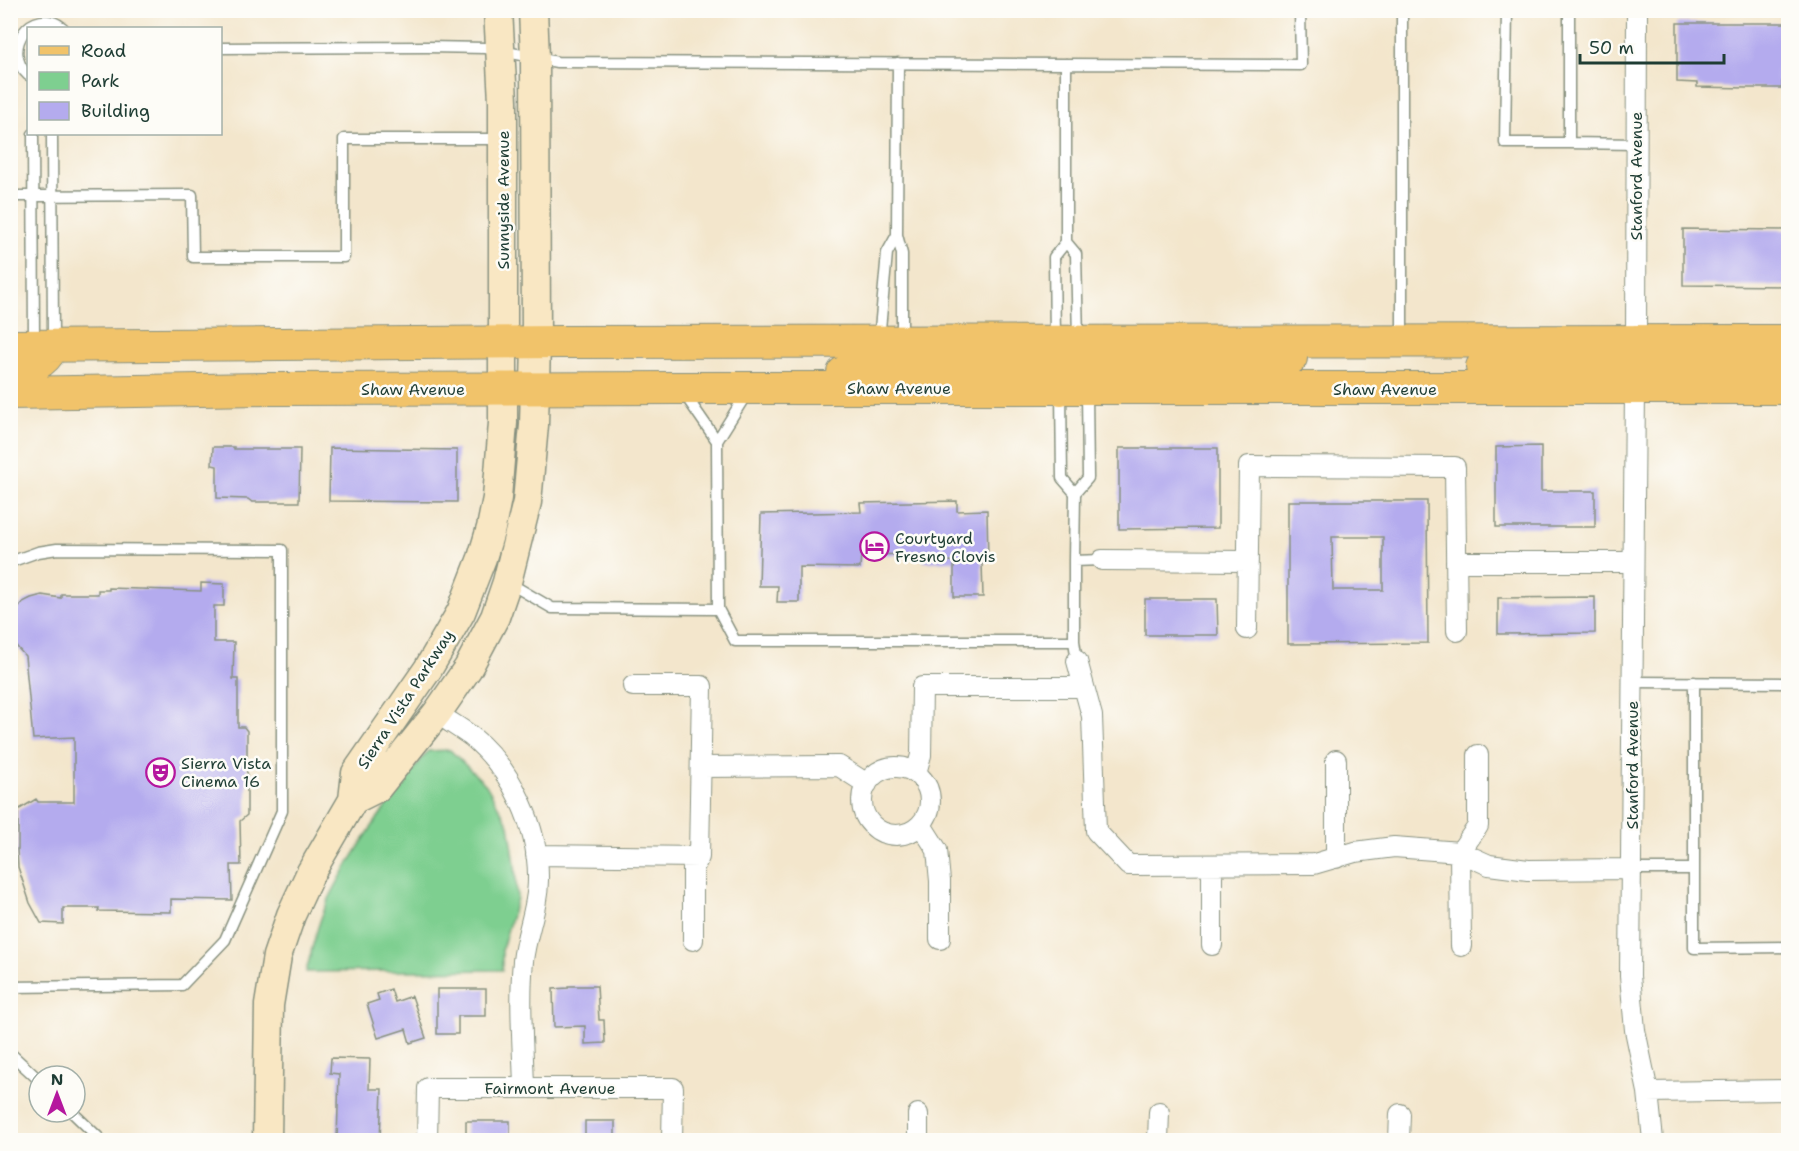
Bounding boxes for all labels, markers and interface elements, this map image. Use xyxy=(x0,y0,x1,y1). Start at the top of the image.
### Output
legend xyxy=(27,27,222,135)
scale bar xyxy=(1580,27,1724,65)
text: 50 m xyxy=(1589,36,1634,60)
text: Road xyxy=(81,39,126,63)
text: Park xyxy=(81,69,120,93)
text: Building xyxy=(81,99,150,123)
street label: Stanford Avenue xyxy=(1626,112,1647,240)
street label: Sunnyside Avenue xyxy=(493,131,514,269)
street label: Shaw Avenue xyxy=(847,378,951,399)
street label: Shaw Avenue xyxy=(361,379,465,400)
street label: Shaw Avenue xyxy=(1333,379,1437,400)
place label: Courtyard Fresno Clovis xyxy=(895,528,996,567)
hotel icon: Courtyard Fresno Clovis xyxy=(858,531,890,563)
street label: Sierra Vista Parkway xyxy=(352,626,458,773)
street label: Stanford Avenue xyxy=(1622,701,1643,829)
place label: Sierra Vista Cinema 16 xyxy=(181,753,271,792)
theatre icon: Sierra Vista Cinema 16 xyxy=(144,756,176,788)
north arrow xyxy=(27,1064,87,1124)
text: N xyxy=(51,1069,63,1090)
street label: Fairmont Avenue xyxy=(484,1078,616,1099)

